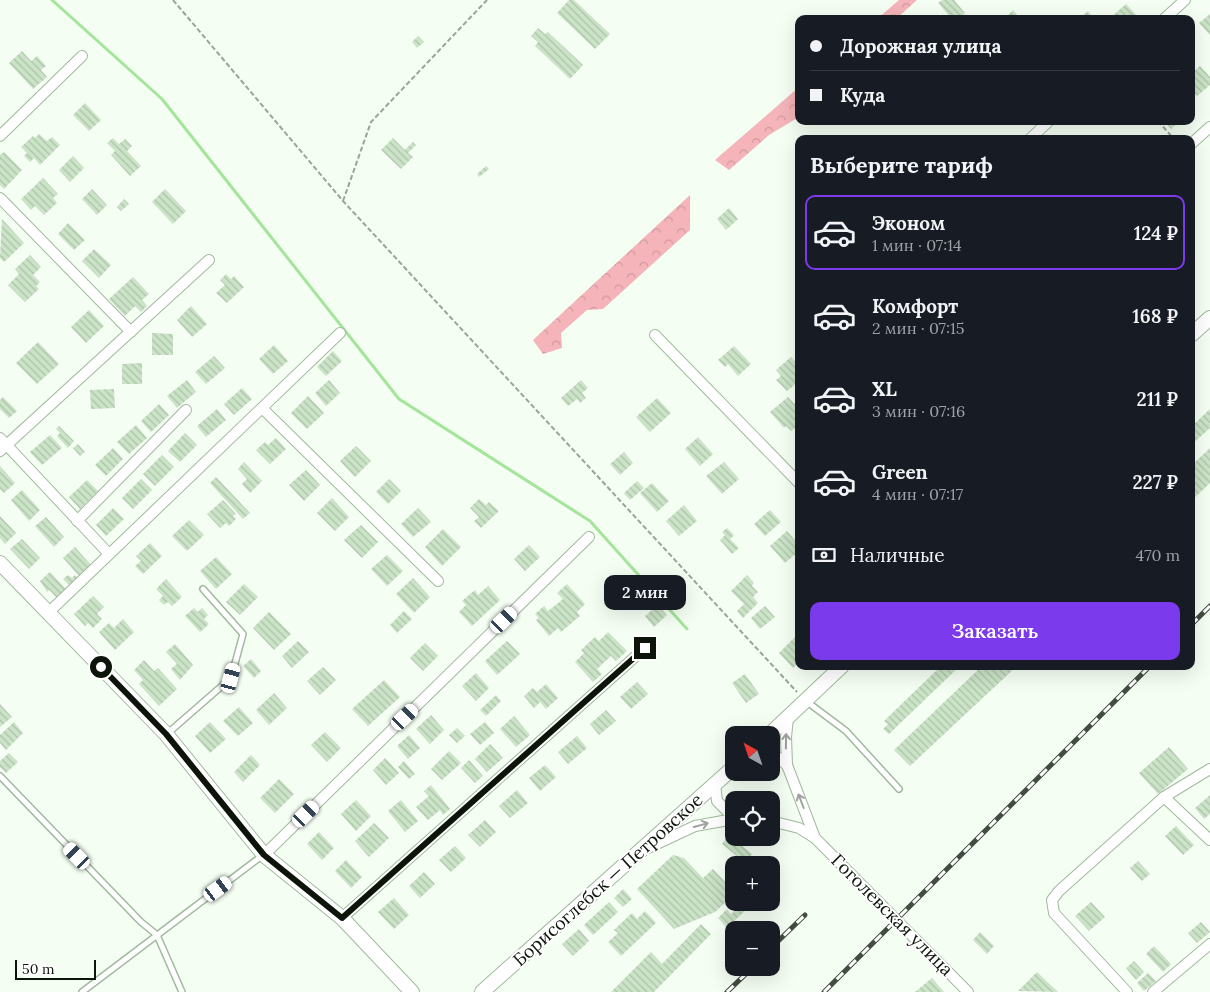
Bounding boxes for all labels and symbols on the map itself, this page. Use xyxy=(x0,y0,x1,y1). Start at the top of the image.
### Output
callout: 2 мин xyxy=(604,576,686,610)
car xyxy=(487,604,520,636)
route end xyxy=(634,637,656,659)
route start xyxy=(90,656,112,678)
car xyxy=(219,662,242,694)
car xyxy=(388,701,421,733)
north arrow xyxy=(725,726,780,781)
one-way arrow xyxy=(781,733,791,750)
street label: Борисоглебск — Петровское xyxy=(508,788,708,971)
one-way arrow xyxy=(796,794,805,809)
car xyxy=(290,798,321,830)
one-way arrow xyxy=(692,820,708,829)
car xyxy=(61,840,92,872)
street label: Гоголевская улица xyxy=(826,849,958,981)
car xyxy=(201,874,234,904)
scale bar xyxy=(15,957,96,980)

